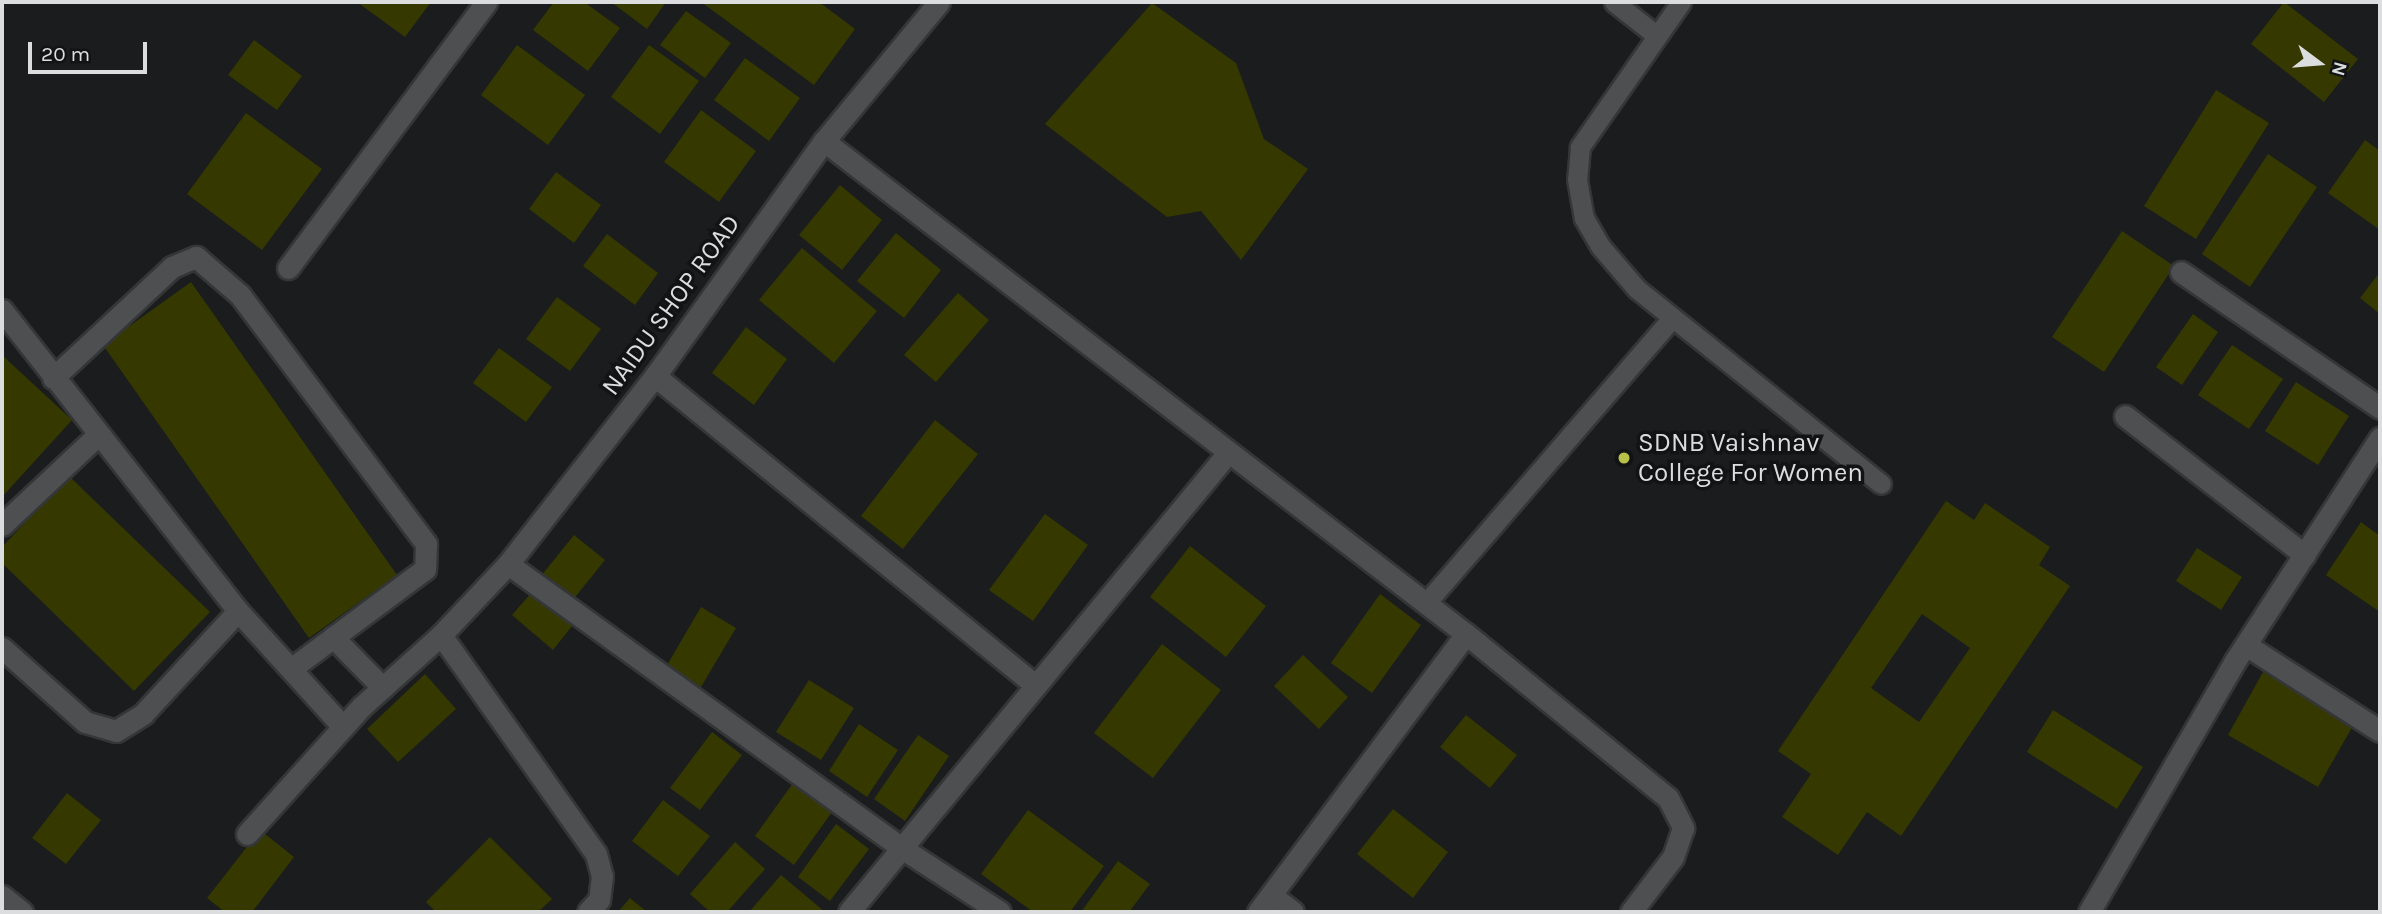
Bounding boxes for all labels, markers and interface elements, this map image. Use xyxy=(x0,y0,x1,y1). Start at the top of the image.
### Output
scale bar xyxy=(32,28,150,72)
north arrow xyxy=(2284,28,2354,98)
text: 20 m xyxy=(41,42,90,66)
text: N xyxy=(2327,59,2352,78)
street label: NAIDU SHOP ROAD xyxy=(595,209,747,401)
place label: SDNB Vaishnav College For Women xyxy=(1638,427,1863,488)
marker: SDNB Vaishnav College For Women xyxy=(1616,450,1632,466)

